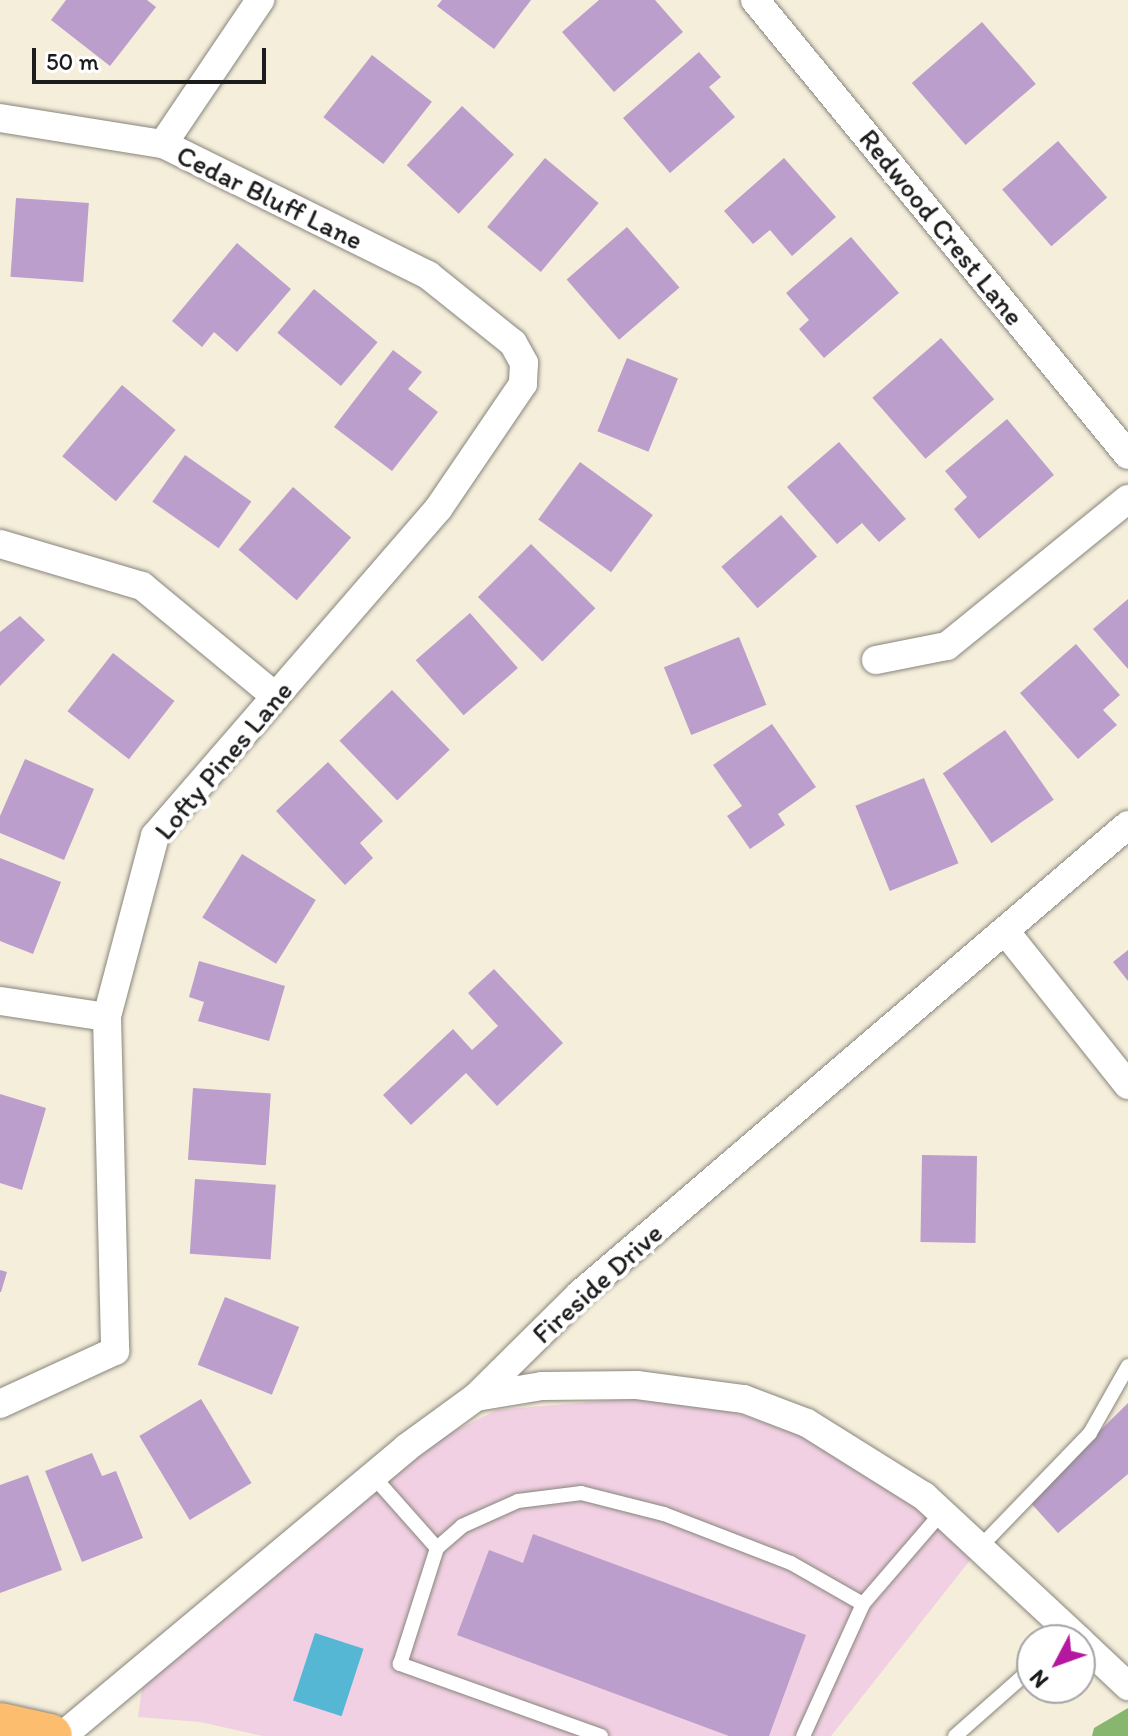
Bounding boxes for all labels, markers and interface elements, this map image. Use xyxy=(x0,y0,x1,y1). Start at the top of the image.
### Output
scale bar xyxy=(36,32,270,82)
text: 50 m xyxy=(46,47,99,76)
street label: Redwood Crest Lane xyxy=(852,122,1032,332)
street label: Cedar Bluff Lane xyxy=(171,137,369,257)
street label: Lofty Pines Lane xyxy=(147,674,299,846)
street label: Fireside Drive xyxy=(525,1216,669,1350)
north arrow xyxy=(1016,1624,1096,1704)
text: N xyxy=(1024,1664,1054,1693)

